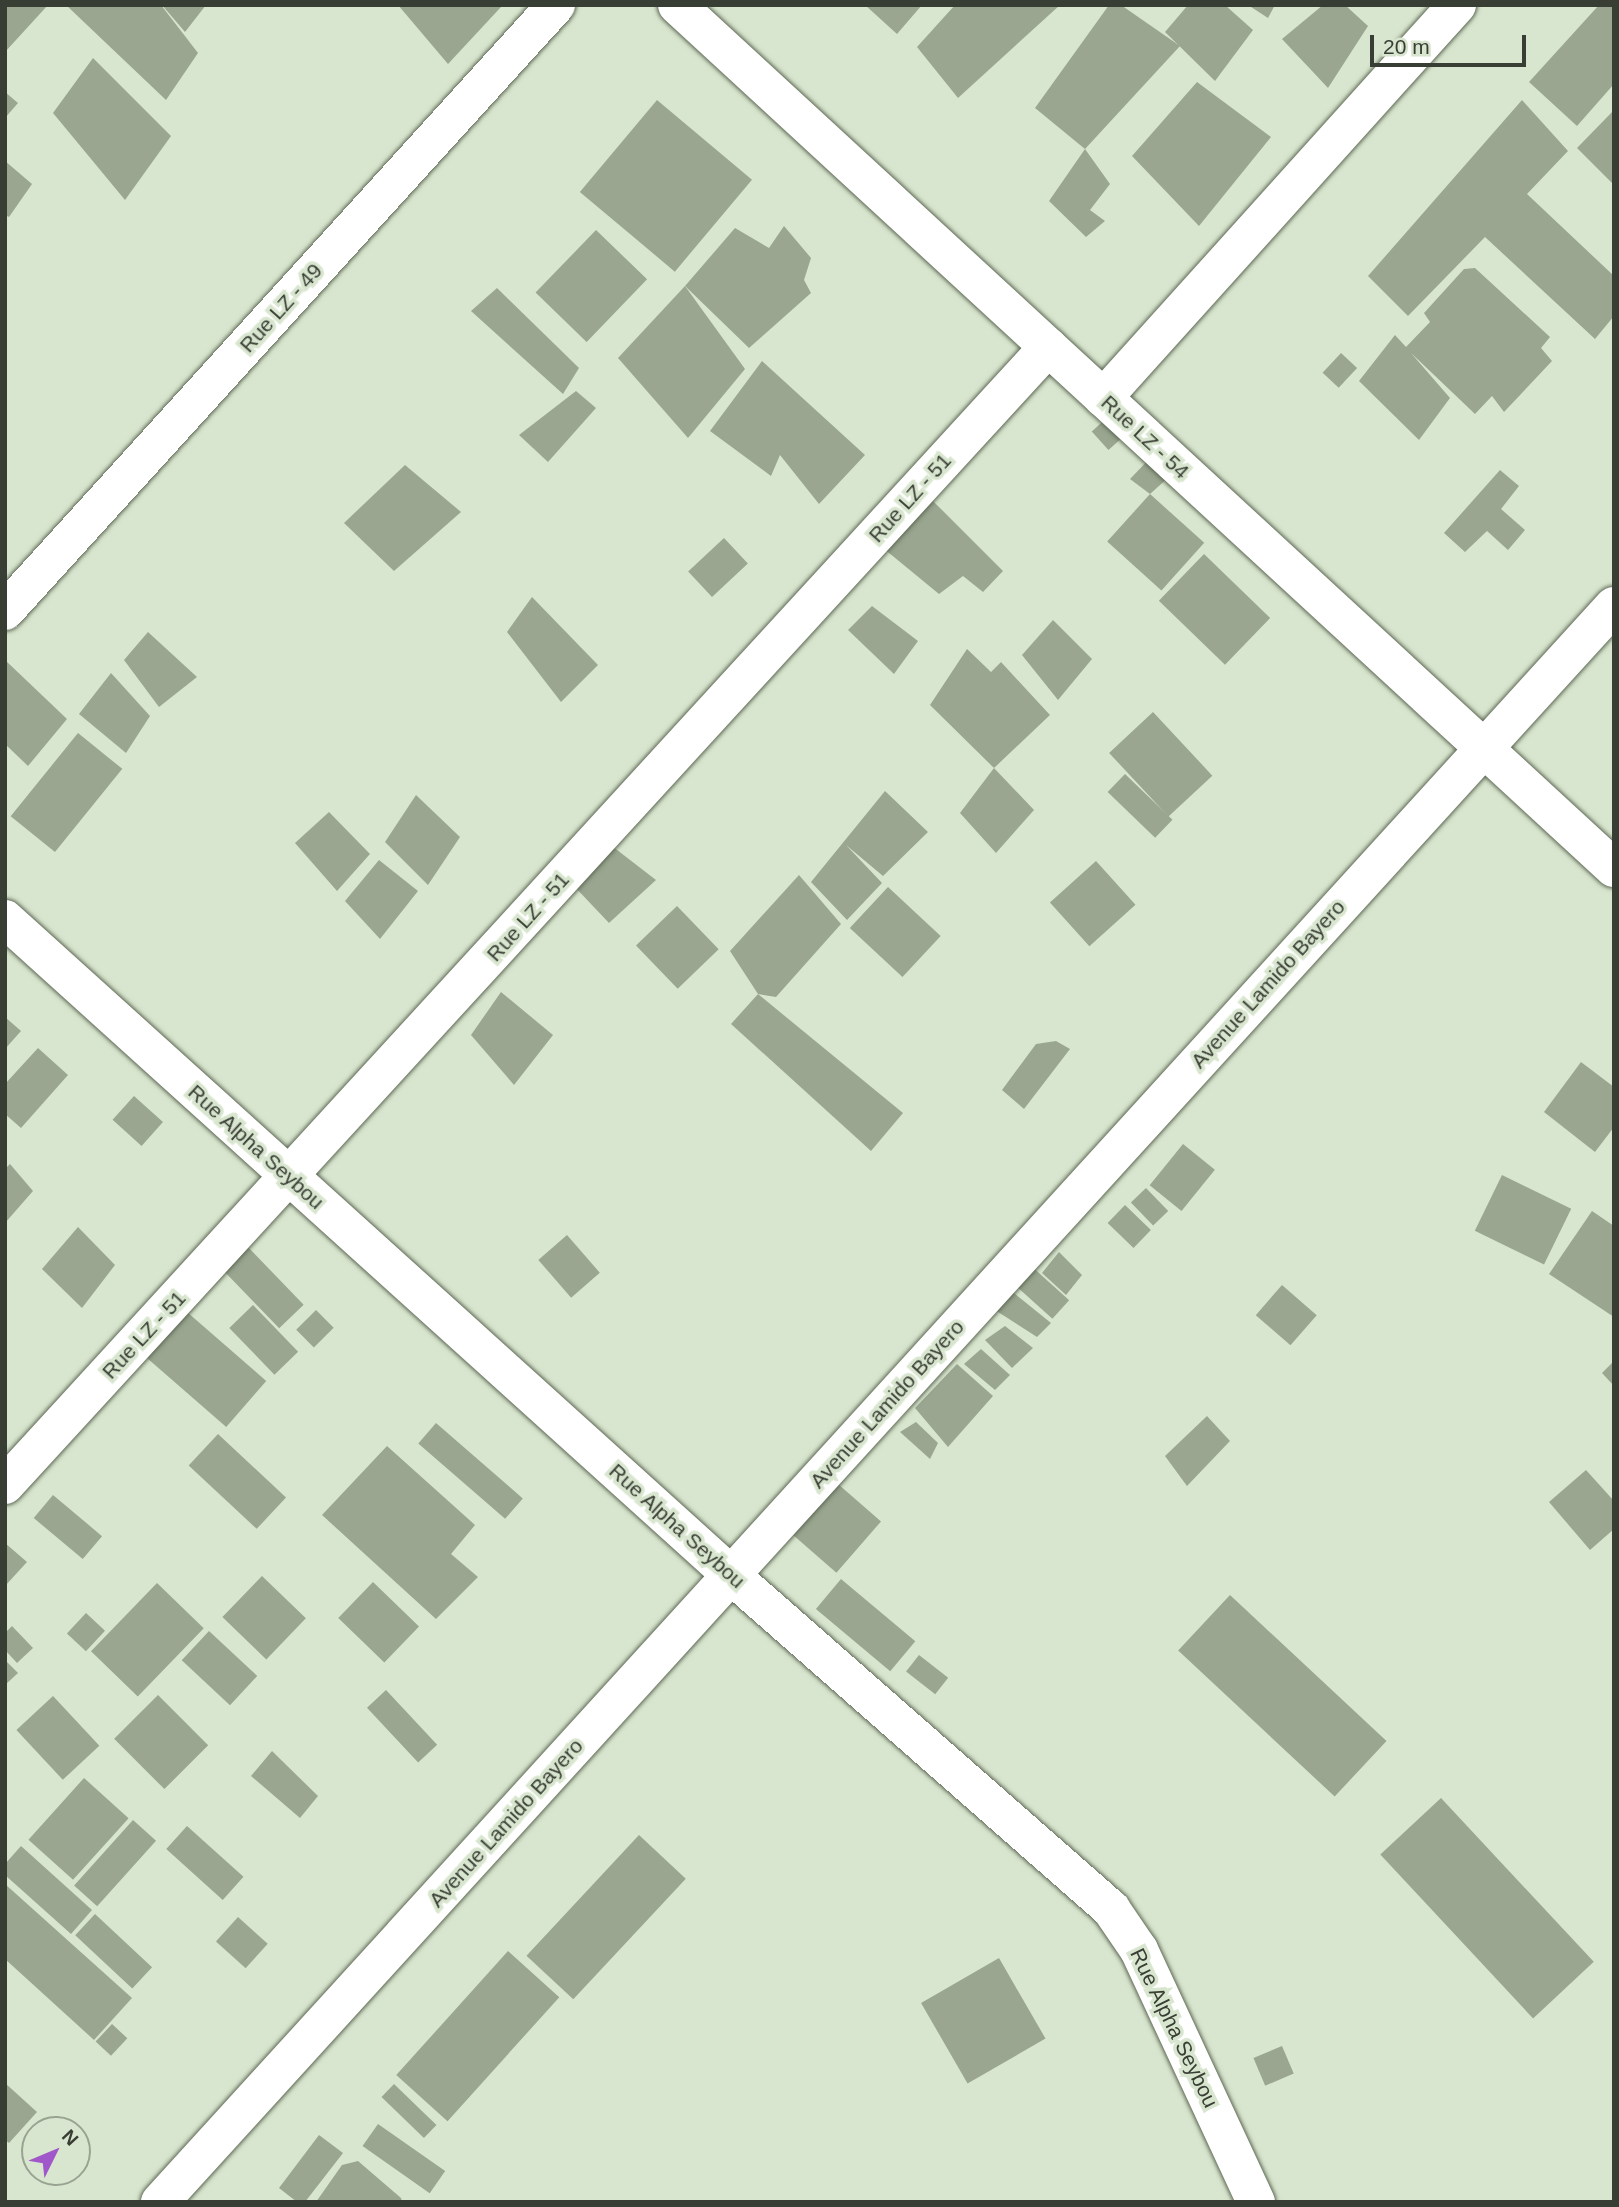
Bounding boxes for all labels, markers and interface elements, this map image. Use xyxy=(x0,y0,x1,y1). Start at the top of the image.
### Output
scale bar xyxy=(1374,21,1530,65)
text: 20 m xyxy=(1383,35,1430,58)
street label: Rue LZ - 49 xyxy=(235,258,327,358)
street label: Rue LZ - 54 xyxy=(1096,390,1194,484)
street label: Rue LZ - 51 xyxy=(864,448,956,548)
street label: Rue LZ - 51 xyxy=(482,867,574,967)
street label: Avenue Lamido Bayero xyxy=(1186,895,1350,1073)
street label: Rue Alpha Seybou xyxy=(182,1079,330,1215)
street label: Rue LZ - 51 xyxy=(97,1286,191,1384)
street label: Avenue Lamido Bayero xyxy=(805,1315,969,1493)
street label: Rue Alpha Seybou xyxy=(603,1458,751,1594)
street label: Avenue Lamido Bayero xyxy=(424,1734,588,1912)
street label: Rue Alpha Seybou xyxy=(1124,1944,1224,2112)
north arrow xyxy=(21,2116,91,2186)
text: N xyxy=(58,2126,83,2150)

